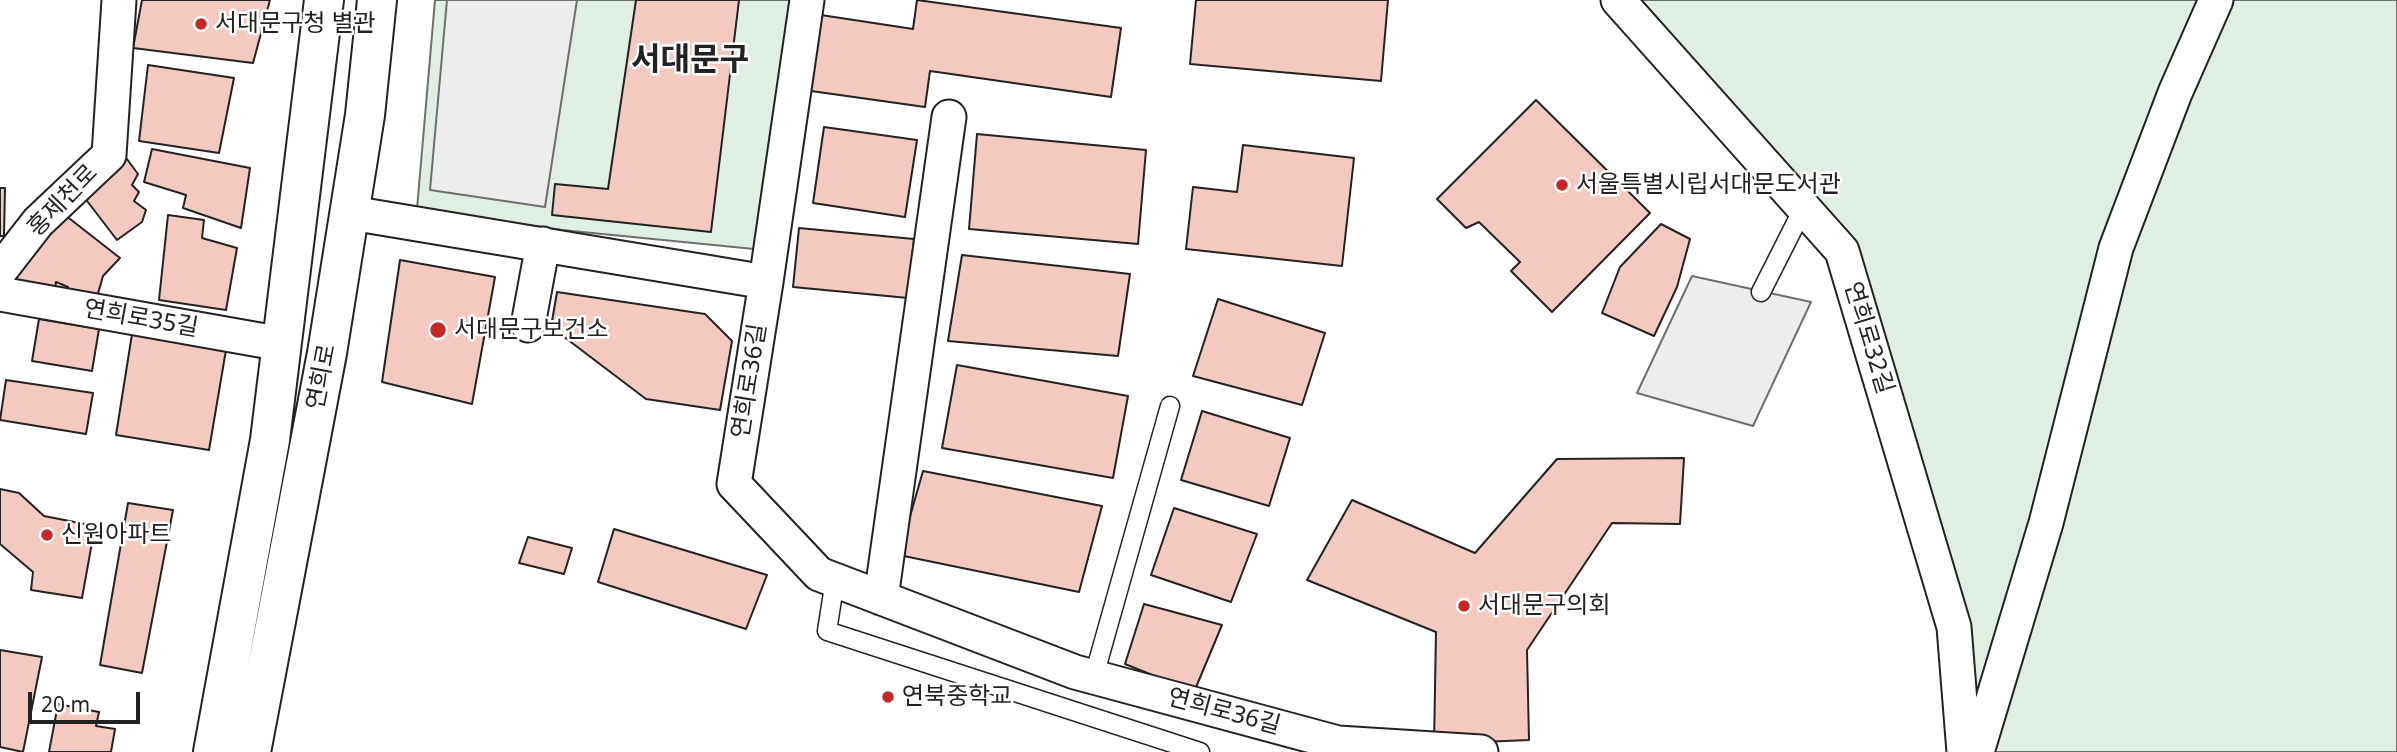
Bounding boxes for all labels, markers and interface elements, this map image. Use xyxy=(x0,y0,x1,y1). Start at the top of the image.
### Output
place label: 서대문구청 별관 xyxy=(215,10,376,38)
marker: 서대문구청 별관 xyxy=(193,16,209,32)
district label: 서대문구 xyxy=(631,42,749,80)
street label: 홍제천로 xyxy=(22,159,104,243)
place label: 서울특별시립서대문도서관 xyxy=(1576,171,1841,199)
marker: 서울특별시립서대문도서관 xyxy=(1554,177,1570,193)
street label: 연희로32길 xyxy=(1837,278,1899,398)
street label: 연희로35길 xyxy=(81,295,201,343)
place label: 서대문구보건소 xyxy=(454,316,609,344)
marker: 서대문구보건소 xyxy=(428,320,448,340)
street label: 연희로36길 xyxy=(727,322,773,440)
street label: 연희로 xyxy=(302,342,342,412)
place label: 신원아파트 xyxy=(61,521,171,549)
marker: 신원아파트 xyxy=(39,527,55,543)
place label: 서대문구의회 xyxy=(1478,592,1610,620)
marker: 서대문구의회 xyxy=(1456,598,1472,614)
scale bar xyxy=(32,678,144,722)
place label: 연북중학교 xyxy=(902,683,1012,711)
street label: 연희로36길 xyxy=(1164,683,1284,741)
marker: 연북중학교 xyxy=(880,689,896,705)
text: 20 m xyxy=(41,690,90,718)

